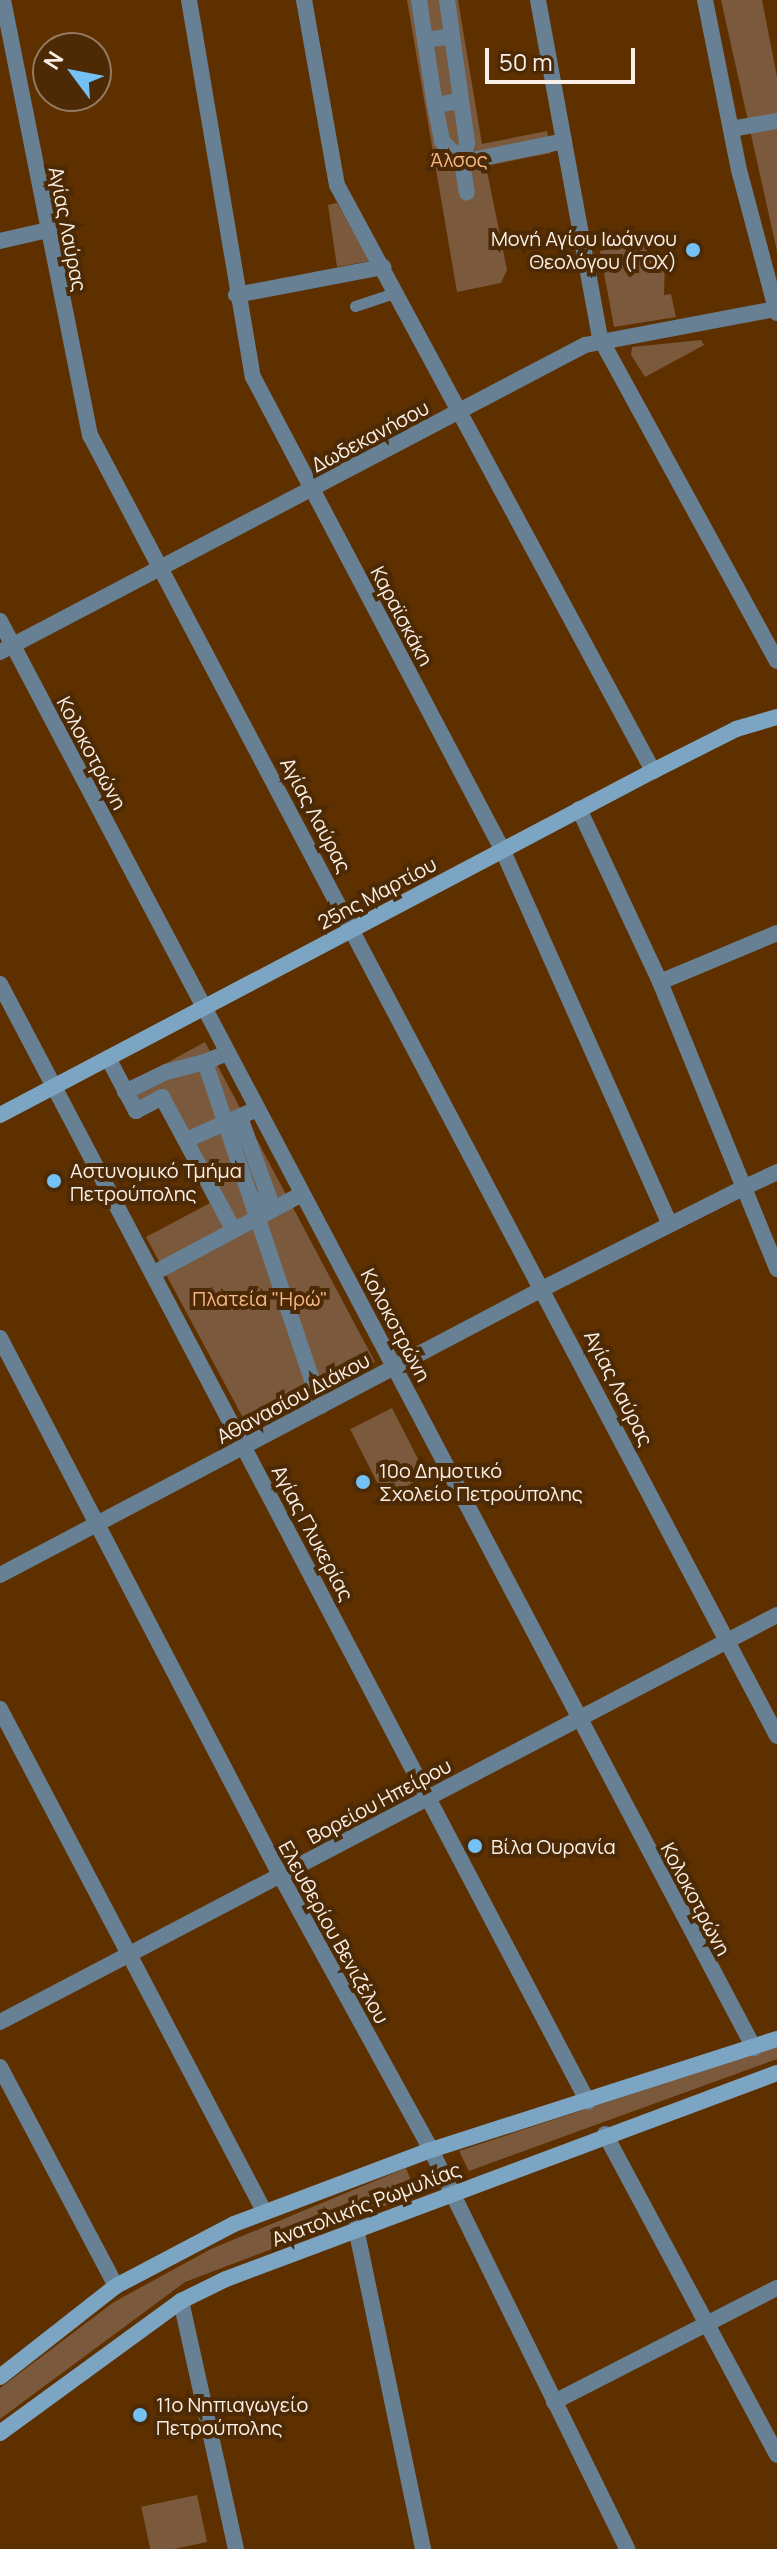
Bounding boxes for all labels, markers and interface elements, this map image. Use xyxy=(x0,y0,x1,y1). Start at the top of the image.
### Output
north arrow xyxy=(32,32,112,112)
scale bar xyxy=(489,32,639,82)
text: 50 m xyxy=(499,45,553,78)
text: N xyxy=(36,46,70,75)
park label: Άλσος xyxy=(430,147,488,171)
street label: Αγίας Λαύρας xyxy=(44,164,92,294)
place label: Μονή Αγίου Ιωάννου Θεολόγου (ΓΟΧ) xyxy=(491,226,677,273)
marker: Μονή Αγίου Ιωάννου Θεολόγου (ΓΟΧ) xyxy=(684,241,702,259)
street label: Δωδεκανήσου xyxy=(307,395,433,477)
street label: Καραϊσκάκη xyxy=(366,562,438,670)
street label: Κολοκοτρώνη xyxy=(52,692,132,814)
street label: Αγίας Λαύρας xyxy=(276,753,356,877)
street label: 25ης Μαρτίου xyxy=(314,852,440,934)
place label: Αστυνομικό Τμήμα Πετρούπολης xyxy=(70,1158,242,1205)
marker: Αστυνομικό Τμήμα Πετρούπολης xyxy=(45,1172,63,1190)
street label: Κολοκοτρώνη xyxy=(356,1264,436,1386)
park label: Πλατεία "Ηρώ" xyxy=(192,1286,328,1310)
street label: Αγίας Λαύρας xyxy=(580,1326,658,1450)
street label: Αθανασίου Διάκου xyxy=(212,1347,374,1449)
place label: 10ο Δημοτικό Σχολείο Πετρούπολης xyxy=(379,1458,583,1505)
street label: Αγίας Γλυκερίας xyxy=(267,1461,359,1605)
marker: 10ο Δημοτικό Σχολείο Πετρούπολης xyxy=(354,1473,372,1491)
street label: Βορείου Ηπείρου xyxy=(303,1753,455,1849)
place label: Βίλα Ουρανία xyxy=(491,1834,616,1858)
street label: Ελευθερίου Βενιζέλου xyxy=(274,1836,394,2028)
marker: Βίλα Ουρανία xyxy=(466,1837,484,1855)
street label: Κολοκοτρώνη xyxy=(656,1838,736,1960)
street label: Ανατολικής Ρωμυλίας xyxy=(268,2157,464,2251)
place label: 11ο Νηπιαγωγείο Πετρούπολης xyxy=(156,2392,308,2439)
marker: 11ο Νηπιαγωγείο Πετρούπολης xyxy=(131,2406,149,2424)

